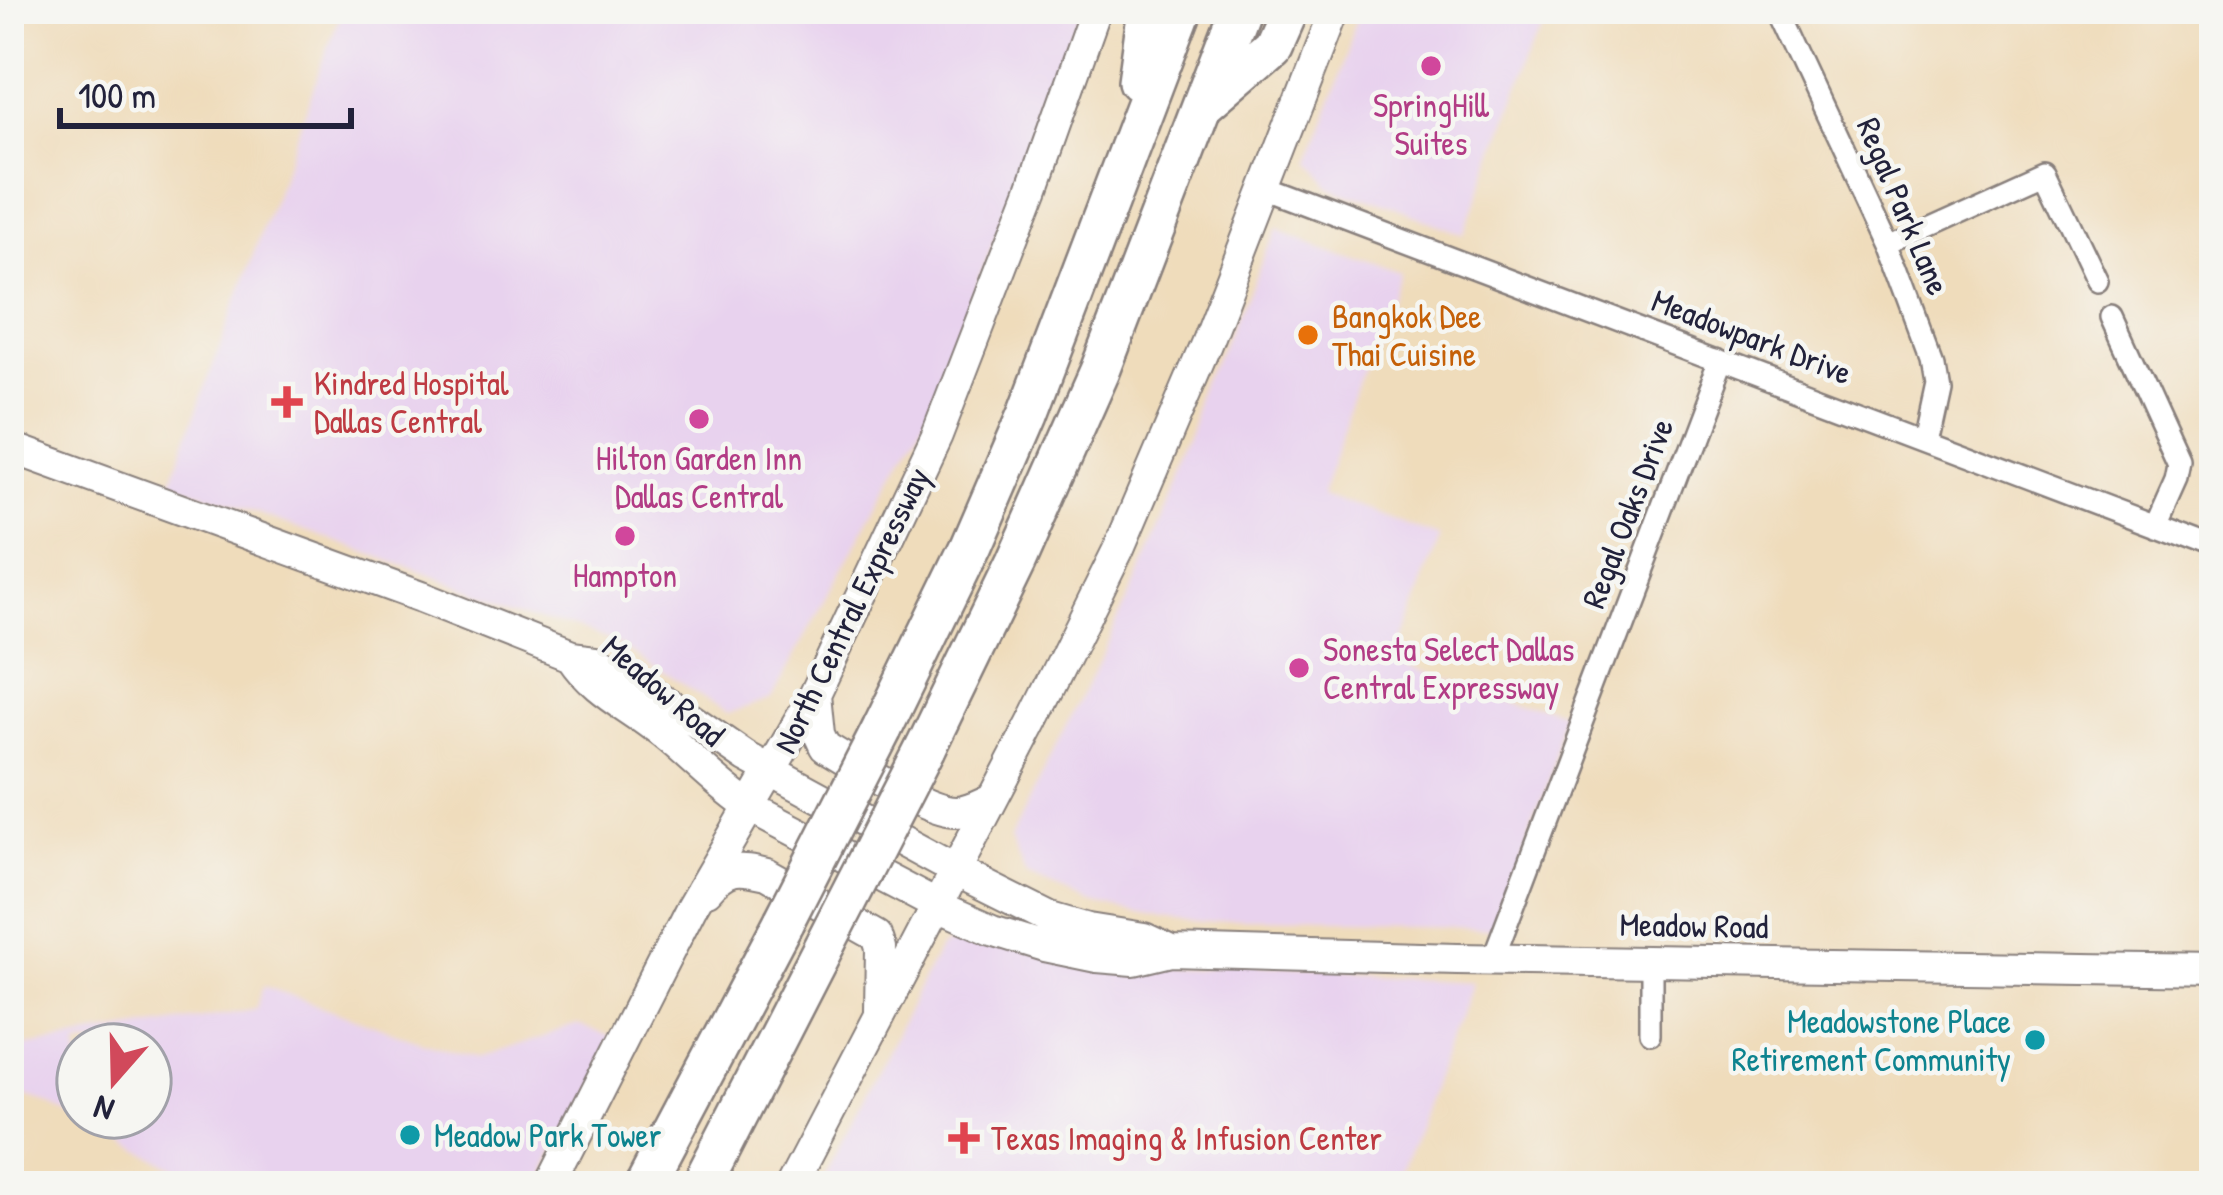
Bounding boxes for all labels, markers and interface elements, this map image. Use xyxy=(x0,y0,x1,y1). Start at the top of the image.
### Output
marker: SpringHill Suites xyxy=(1418,53,1444,79)
scale bar xyxy=(60,54,351,128)
text: 100 m xyxy=(78,70,156,119)
place label: SpringHill Suites xyxy=(1373,83,1490,165)
street label: Regal Park Lane xyxy=(1846,111,1961,302)
street label: Meadowpark Drive xyxy=(1646,278,1858,395)
place label: Bangkok Dee Thai Cuisine xyxy=(1332,294,1482,376)
marker: Bangkok Dee Thai Cuisine xyxy=(1295,322,1321,348)
place label: Kindred Hospital Dallas Central xyxy=(314,361,509,443)
marker: Kindred Hospital Dallas Central xyxy=(271,386,303,418)
marker: Hilton Garden Inn Dallas Central xyxy=(686,406,712,432)
street label: Regal Oaks Drive xyxy=(1571,412,1684,614)
place label: Hilton Garden Inn Dallas Central xyxy=(596,436,802,518)
street label: North Central Expressway xyxy=(763,460,940,761)
marker: Hampton xyxy=(612,523,638,549)
place label: Hampton xyxy=(573,553,677,598)
street label: Meadow Road xyxy=(593,625,735,756)
place label: Sonesta Select Dallas Central Expressway xyxy=(1323,627,1575,710)
marker: Sonesta Select Dallas Central Expressway xyxy=(1286,655,1312,681)
street label: Meadow Road xyxy=(1619,902,1769,948)
place label: Meadowstone Place Retirement Community xyxy=(1732,999,2011,1082)
north arrow xyxy=(54,1021,174,1141)
marker: Meadowstone Place Retirement Community xyxy=(2022,1027,2048,1053)
text: N xyxy=(88,1086,120,1133)
place label: Meadow Park Tower xyxy=(434,1113,662,1157)
place label: Texas Imaging & Infusion Center xyxy=(991,1116,1382,1161)
marker: Meadow Park Tower xyxy=(397,1122,423,1148)
marker: Texas Imaging & Infusion Center xyxy=(948,1122,980,1154)

